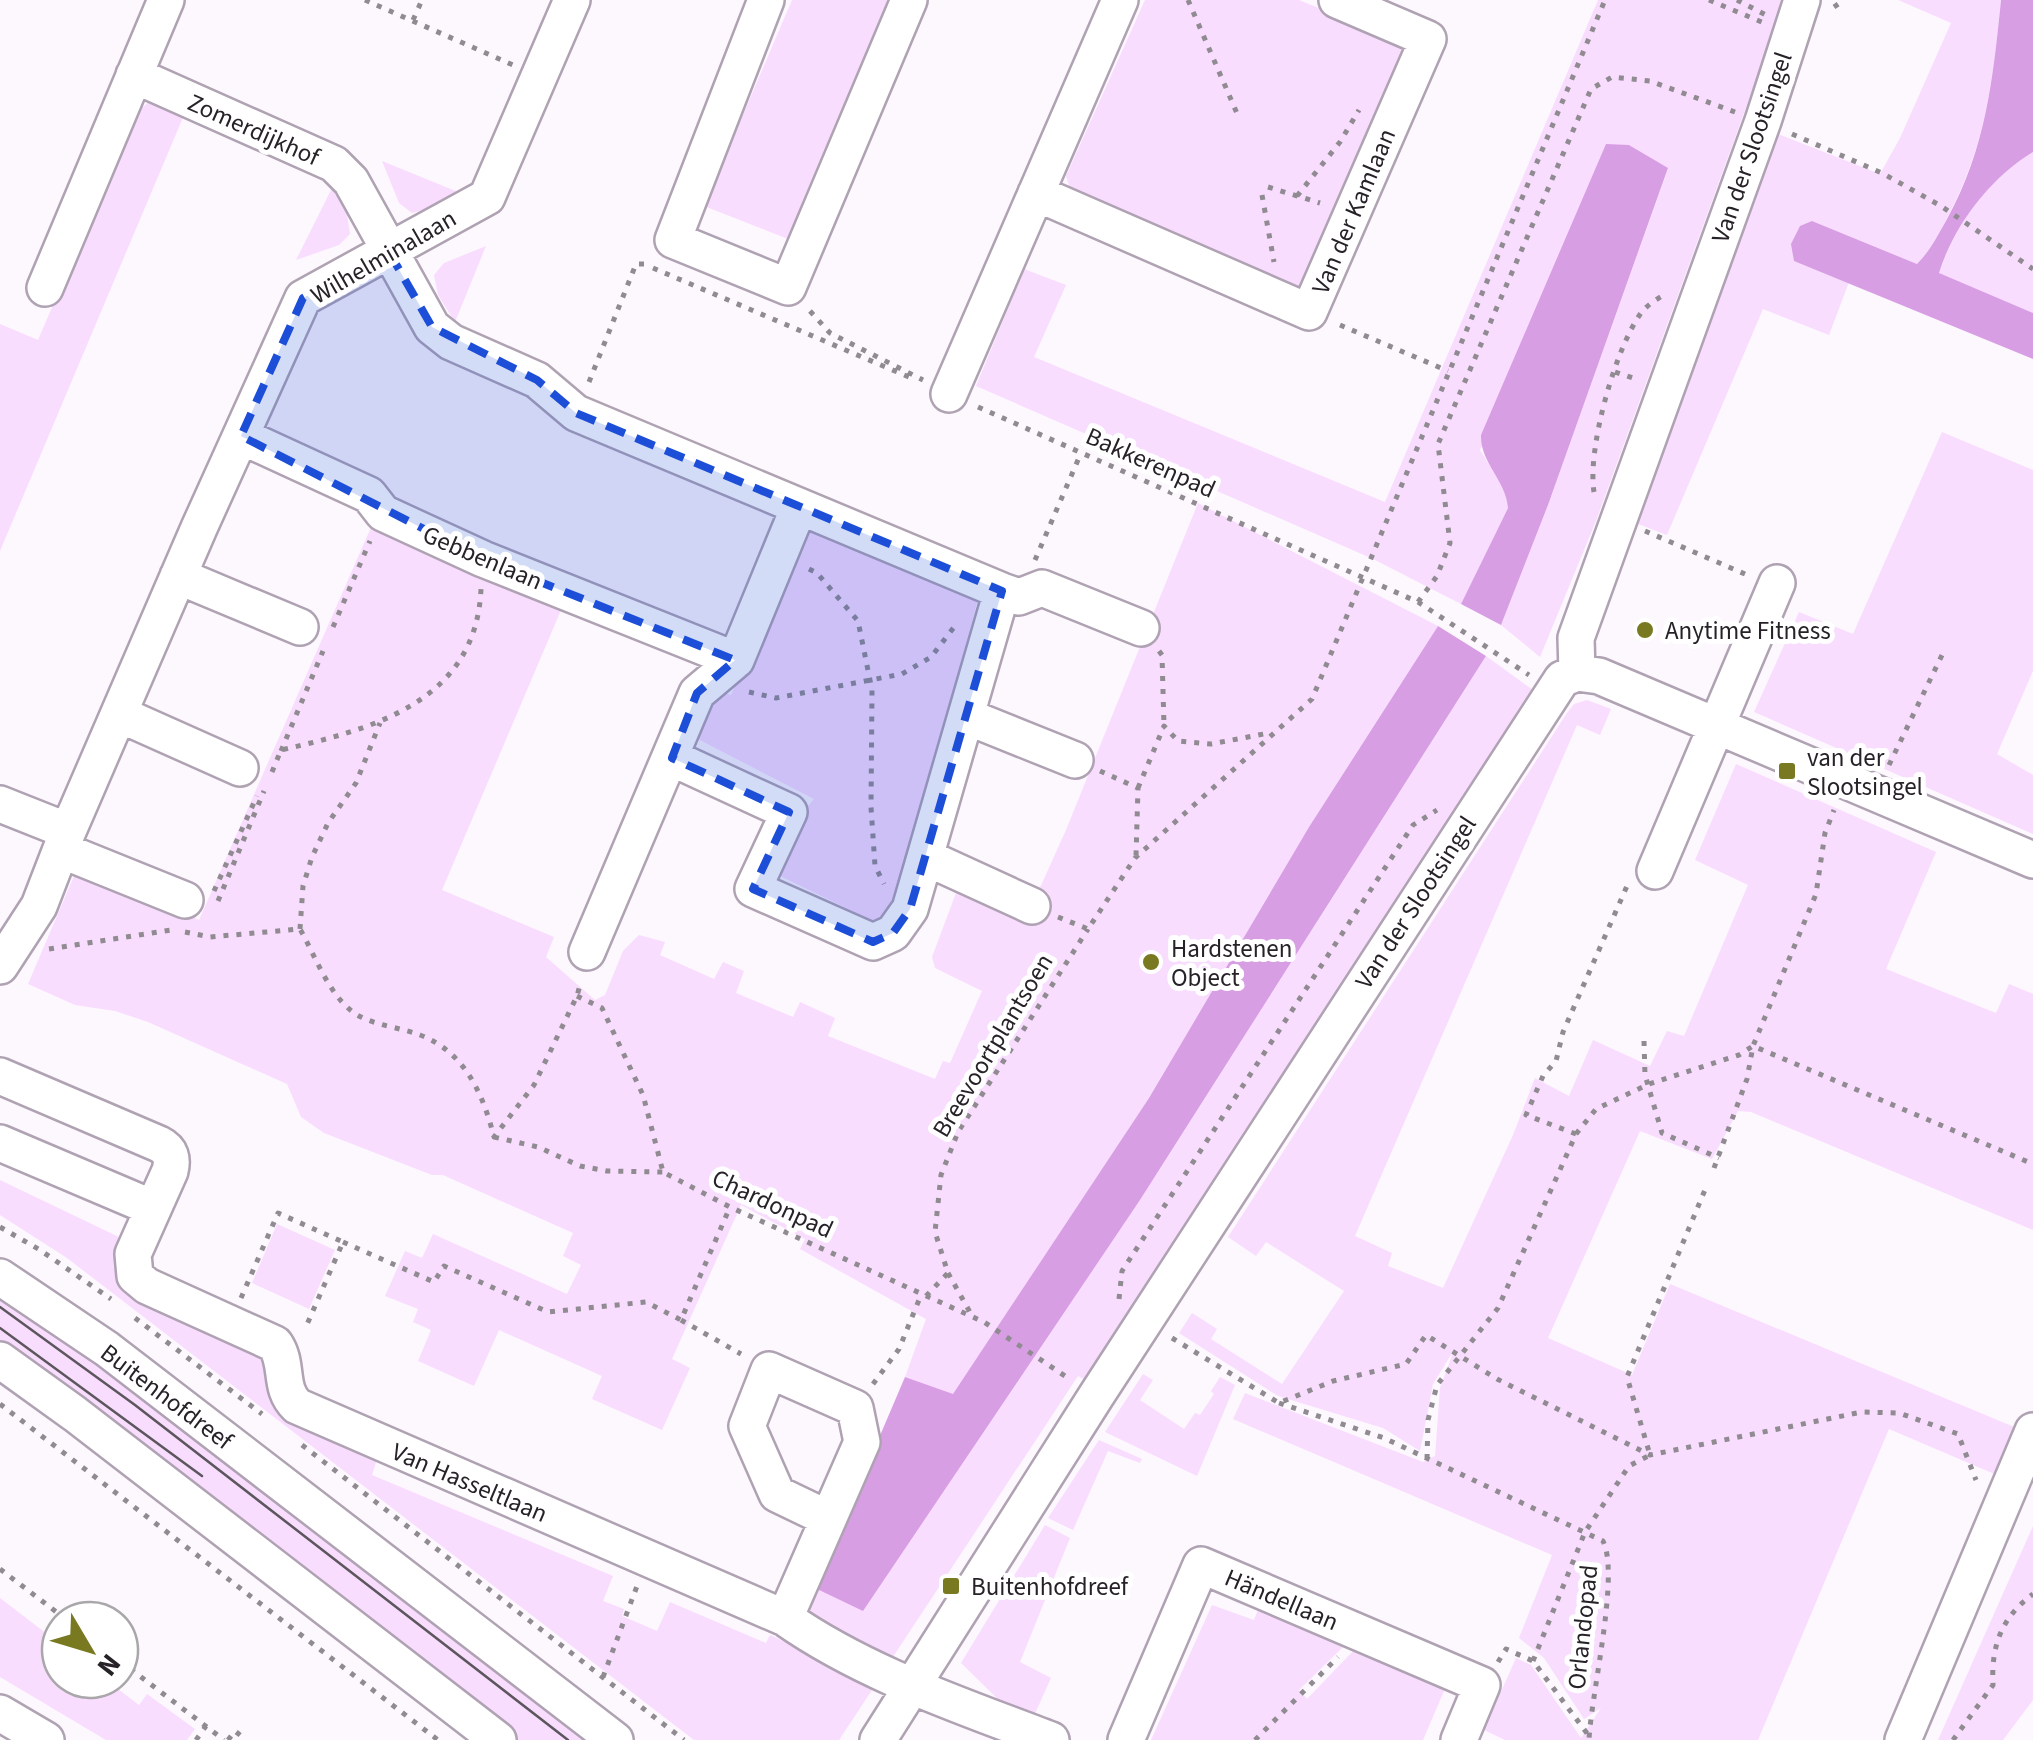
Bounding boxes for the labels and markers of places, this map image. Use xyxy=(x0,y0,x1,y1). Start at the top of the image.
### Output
place label: Anytime Fitness xyxy=(1665,613,1831,649)
marker: Anytime Fitness xyxy=(1634,619,1656,641)
place label: van der Slootsingel xyxy=(1807,740,1923,805)
marker: van der Slootsingel xyxy=(1776,760,1798,782)
place label: Hardstenen Object xyxy=(1171,931,1292,996)
marker: Hardstenen Object xyxy=(1140,951,1162,973)
place label: Buitenhofdreef xyxy=(971,1569,1129,1605)
marker: Buitenhofdreef xyxy=(940,1575,962,1597)

